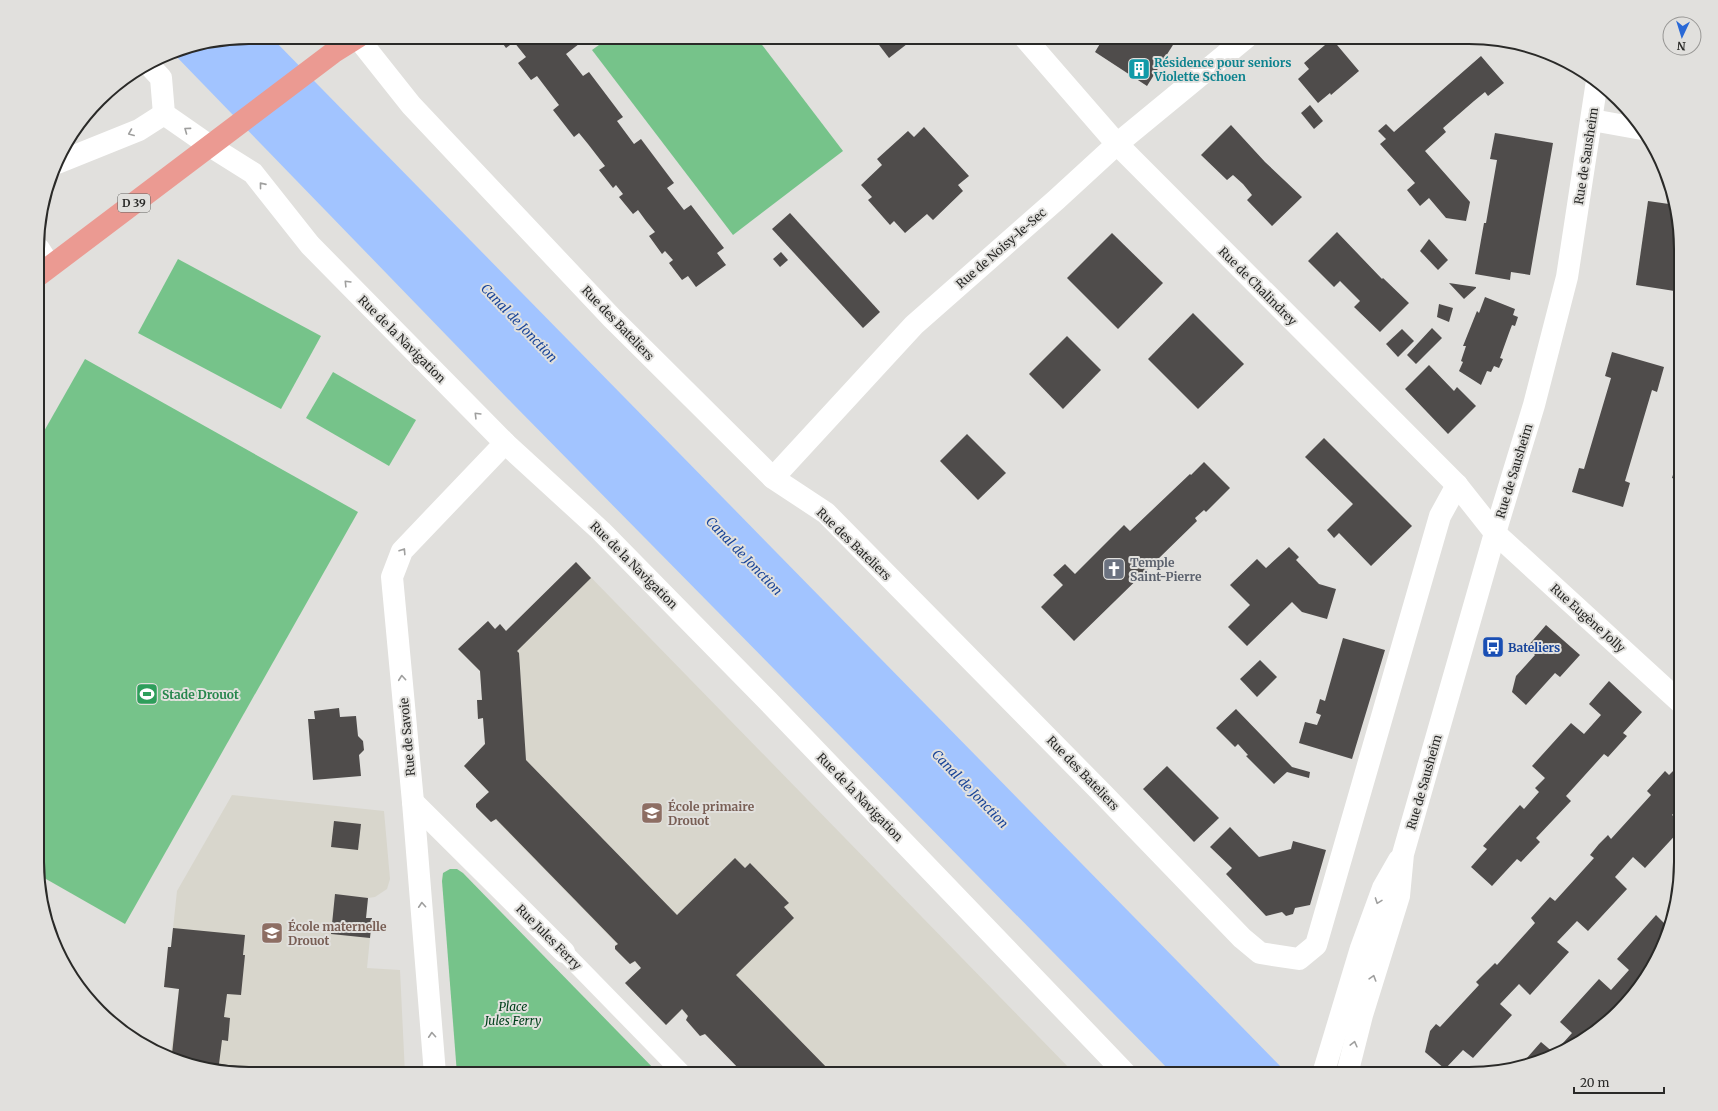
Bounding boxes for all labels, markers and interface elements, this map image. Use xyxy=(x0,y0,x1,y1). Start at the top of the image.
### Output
north arrow xyxy=(1662,16,1702,56)
text: N xyxy=(1676,39,1686,53)
place label: Résidence pour seniors Violette Schoen xyxy=(1153,55,1291,84)
building icon: Résidence pour seniors Violette Schoen xyxy=(1126,56,1152,82)
street label: Rue de Sausheim xyxy=(1571,106,1601,206)
one-way arrow xyxy=(184,127,191,135)
one-way arrow xyxy=(127,128,135,136)
one-way arrow xyxy=(260,182,267,189)
road number: D 39 xyxy=(118,194,150,212)
street label: Rue de Noisy-le-Sec xyxy=(953,205,1049,291)
street label: Rue de Chalindrey xyxy=(1216,244,1300,328)
one-way arrow xyxy=(344,280,352,288)
water label: Canal de Jonction xyxy=(477,280,561,366)
street label: Rue des Bateliers xyxy=(579,283,657,363)
street label: Rue de la Navigation xyxy=(355,292,449,386)
one-way arrow xyxy=(474,412,482,420)
street label: Rue de Sausheim xyxy=(1493,422,1536,520)
street label: Rue des Bateliers xyxy=(814,505,894,583)
water label: Canal de Jonction xyxy=(702,513,786,599)
street label: Rue de la Navigation xyxy=(587,518,681,612)
one-way arrow xyxy=(398,549,405,556)
place label: Temple Saint-Pierre xyxy=(1130,555,1202,584)
church icon: Temple Saint-Pierre xyxy=(1101,556,1127,582)
street label: Rue Eugène Jolly xyxy=(1548,581,1628,655)
bus stop icon: Bateliers xyxy=(1480,634,1506,660)
place label: Bateliers xyxy=(1508,640,1560,655)
one-way arrow xyxy=(397,675,406,681)
sports icon: Stade Drouot xyxy=(134,681,160,707)
place label: Stade Drouot xyxy=(162,687,239,702)
street label: Rue de Savoie xyxy=(396,697,418,777)
street label: Rue des Bateliers xyxy=(1044,733,1122,813)
street label: Rue de Sausheim xyxy=(1403,733,1445,831)
water label: Canal de Jonction xyxy=(928,746,1012,832)
street label: Rue de la Navigation xyxy=(814,750,906,844)
place label: École primaire Drouot xyxy=(668,798,755,828)
school or university icon: École primaire Drouot xyxy=(639,800,665,826)
one-way arrow xyxy=(1375,897,1383,904)
street label: Rue Jules Ferry xyxy=(513,901,585,973)
one-way arrow xyxy=(417,902,426,908)
place label: École maternelle Drouot xyxy=(288,918,387,948)
school or university icon: École maternelle Drouot xyxy=(259,920,285,946)
one-way arrow xyxy=(1368,975,1377,982)
park label: Place Jules Ferry xyxy=(483,999,542,1028)
one-way arrow xyxy=(427,1032,436,1038)
one-way arrow xyxy=(1350,1041,1358,1048)
scale bar xyxy=(1574,1069,1664,1095)
text: 20 m xyxy=(1580,1075,1609,1090)

